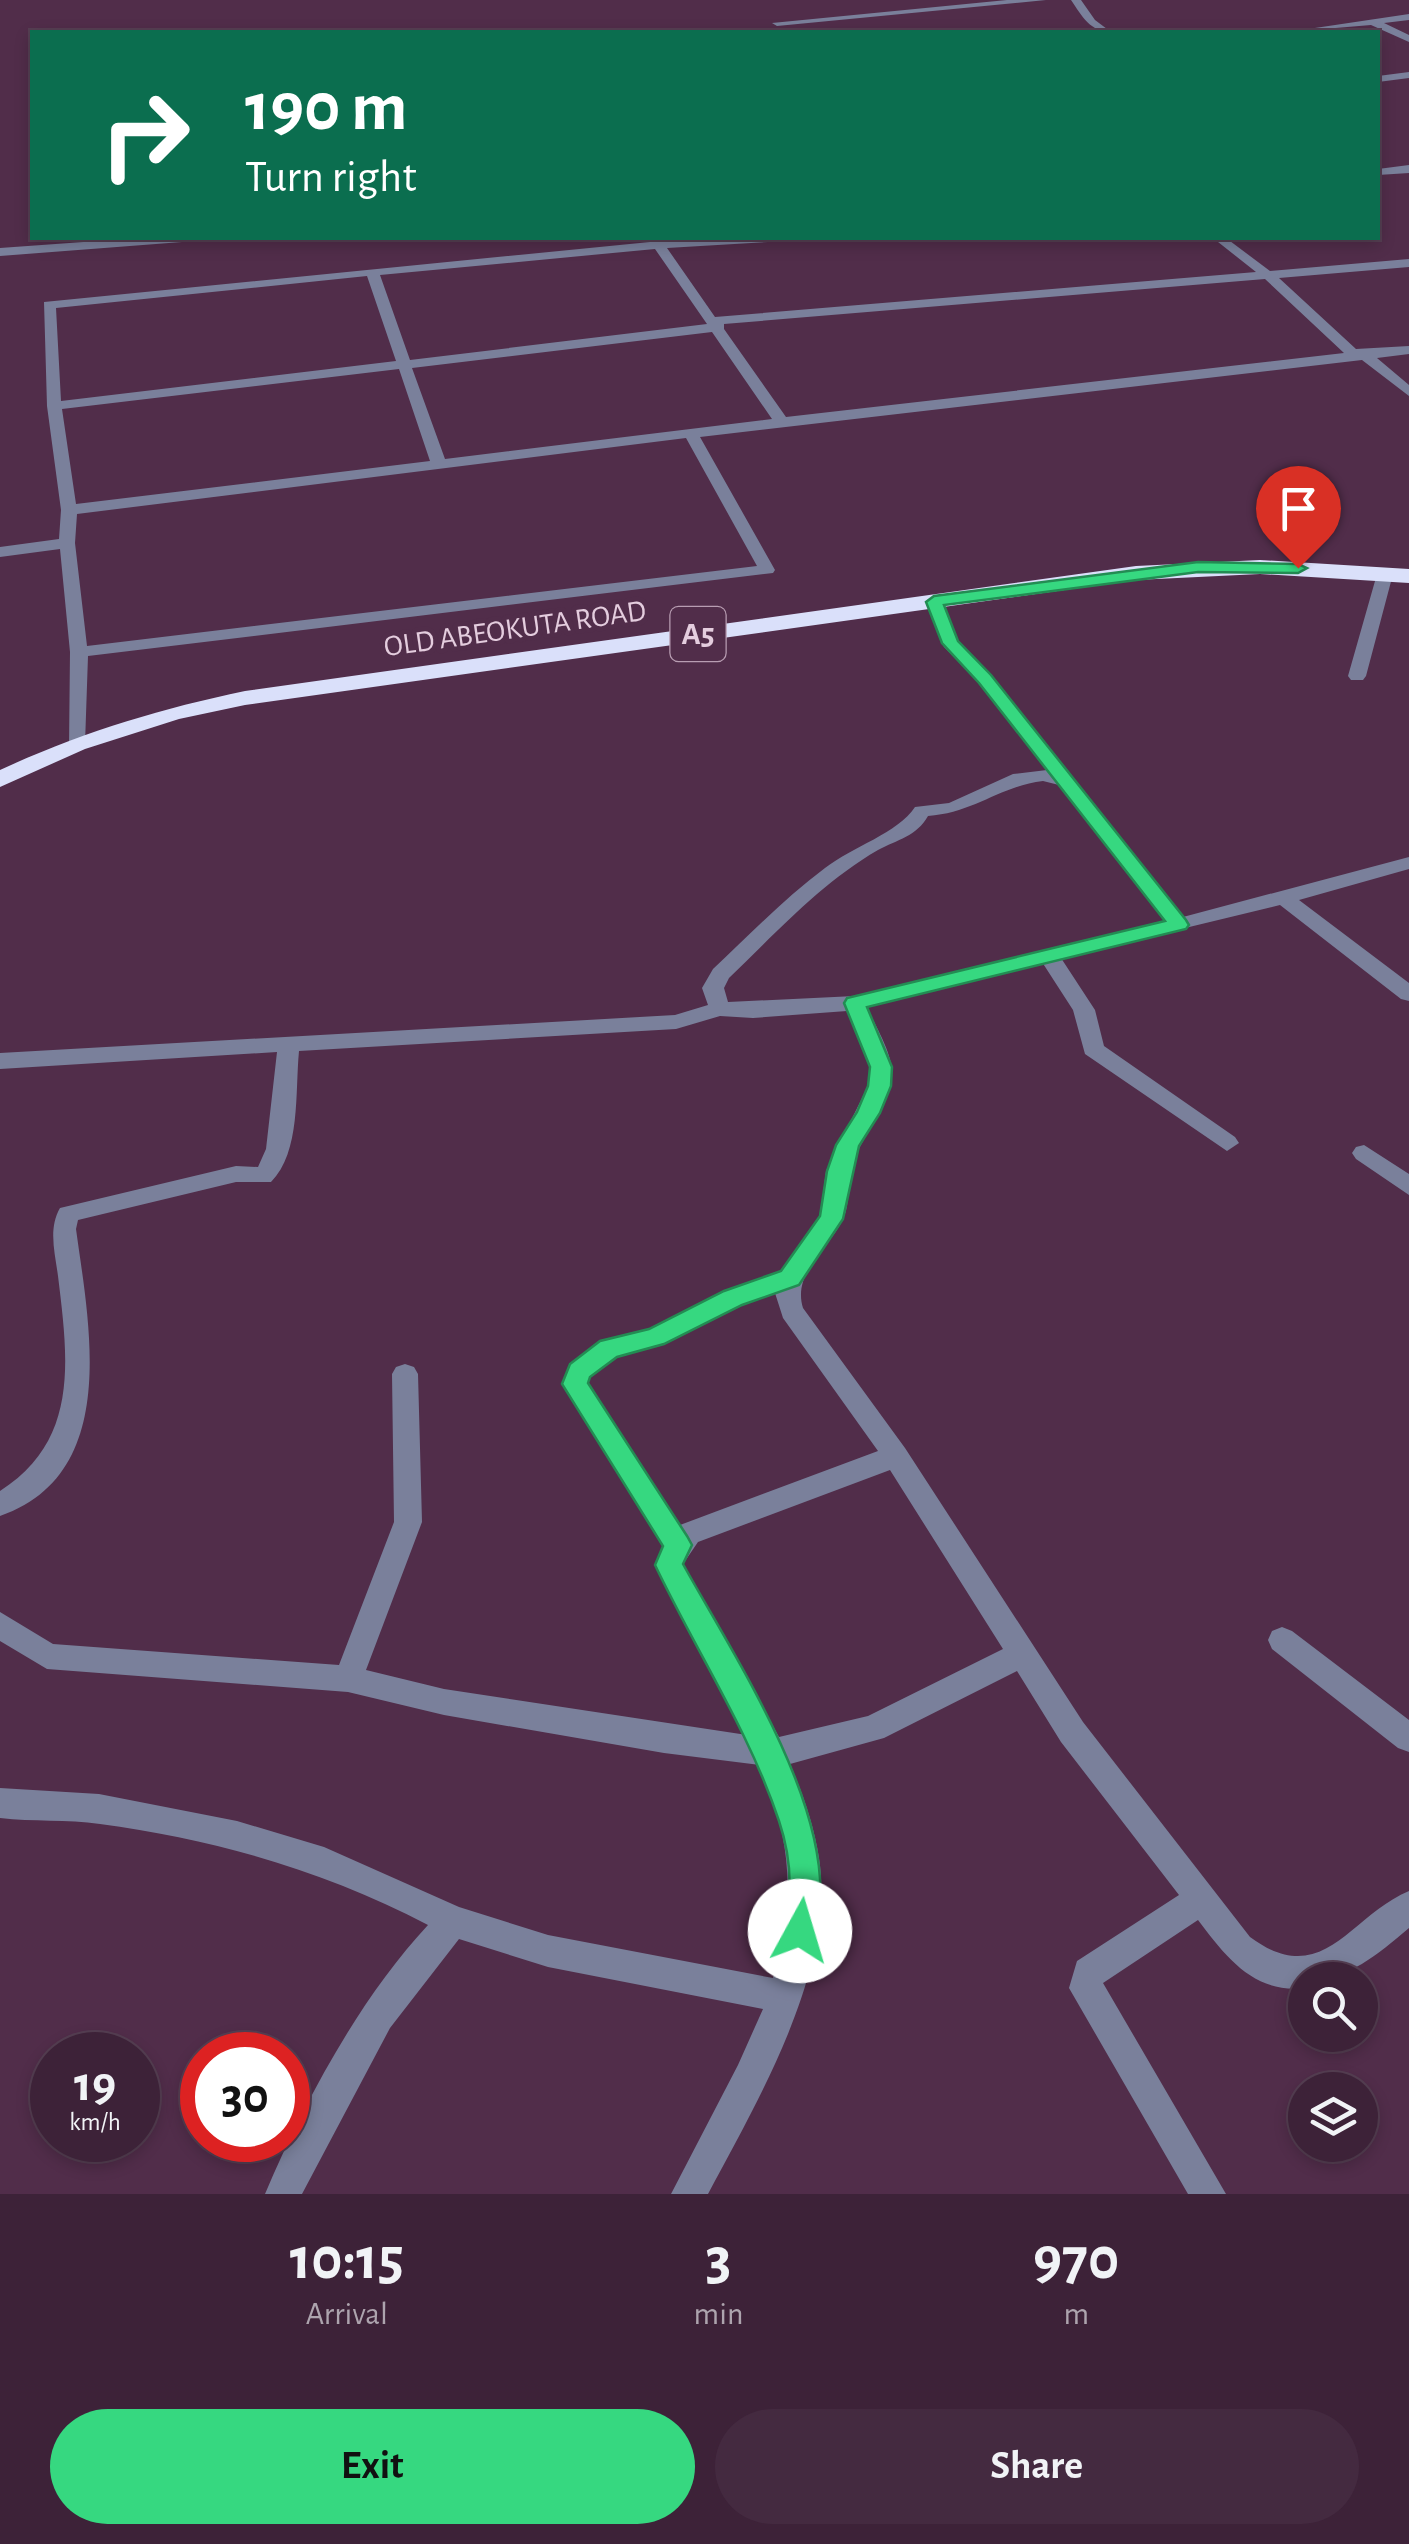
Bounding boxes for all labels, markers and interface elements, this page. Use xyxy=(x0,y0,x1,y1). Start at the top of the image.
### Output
icon: right xyxy=(80,70,210,200)
text: 190 m xyxy=(245,73,408,143)
text: Turn right xyxy=(245,155,417,200)
pin xyxy=(1256,466,1341,569)
icon: arrive xyxy=(1271,481,1326,536)
street label: OLD ABEOKUTA ROAD xyxy=(382,596,648,662)
road number: A5 xyxy=(670,607,726,661)
position arrow xyxy=(748,1879,852,1983)
map controls xyxy=(1288,1962,1378,2162)
button: search xyxy=(1288,1962,1378,2052)
speed limit sign: 30 xyxy=(180,2032,310,2162)
text: 19 xyxy=(74,2060,116,2110)
button: layers xyxy=(1288,2072,1378,2162)
text: km/h xyxy=(69,2110,121,2135)
text: 10:15 xyxy=(290,2230,404,2290)
text: 3 xyxy=(706,2230,731,2290)
text: 970 xyxy=(1033,2230,1119,2290)
text: Arrival xyxy=(306,2298,388,2330)
text: min xyxy=(694,2298,743,2330)
text: m xyxy=(1063,2298,1089,2330)
button: Exit xyxy=(50,2409,695,2524)
button: Share xyxy=(715,2409,1359,2524)

